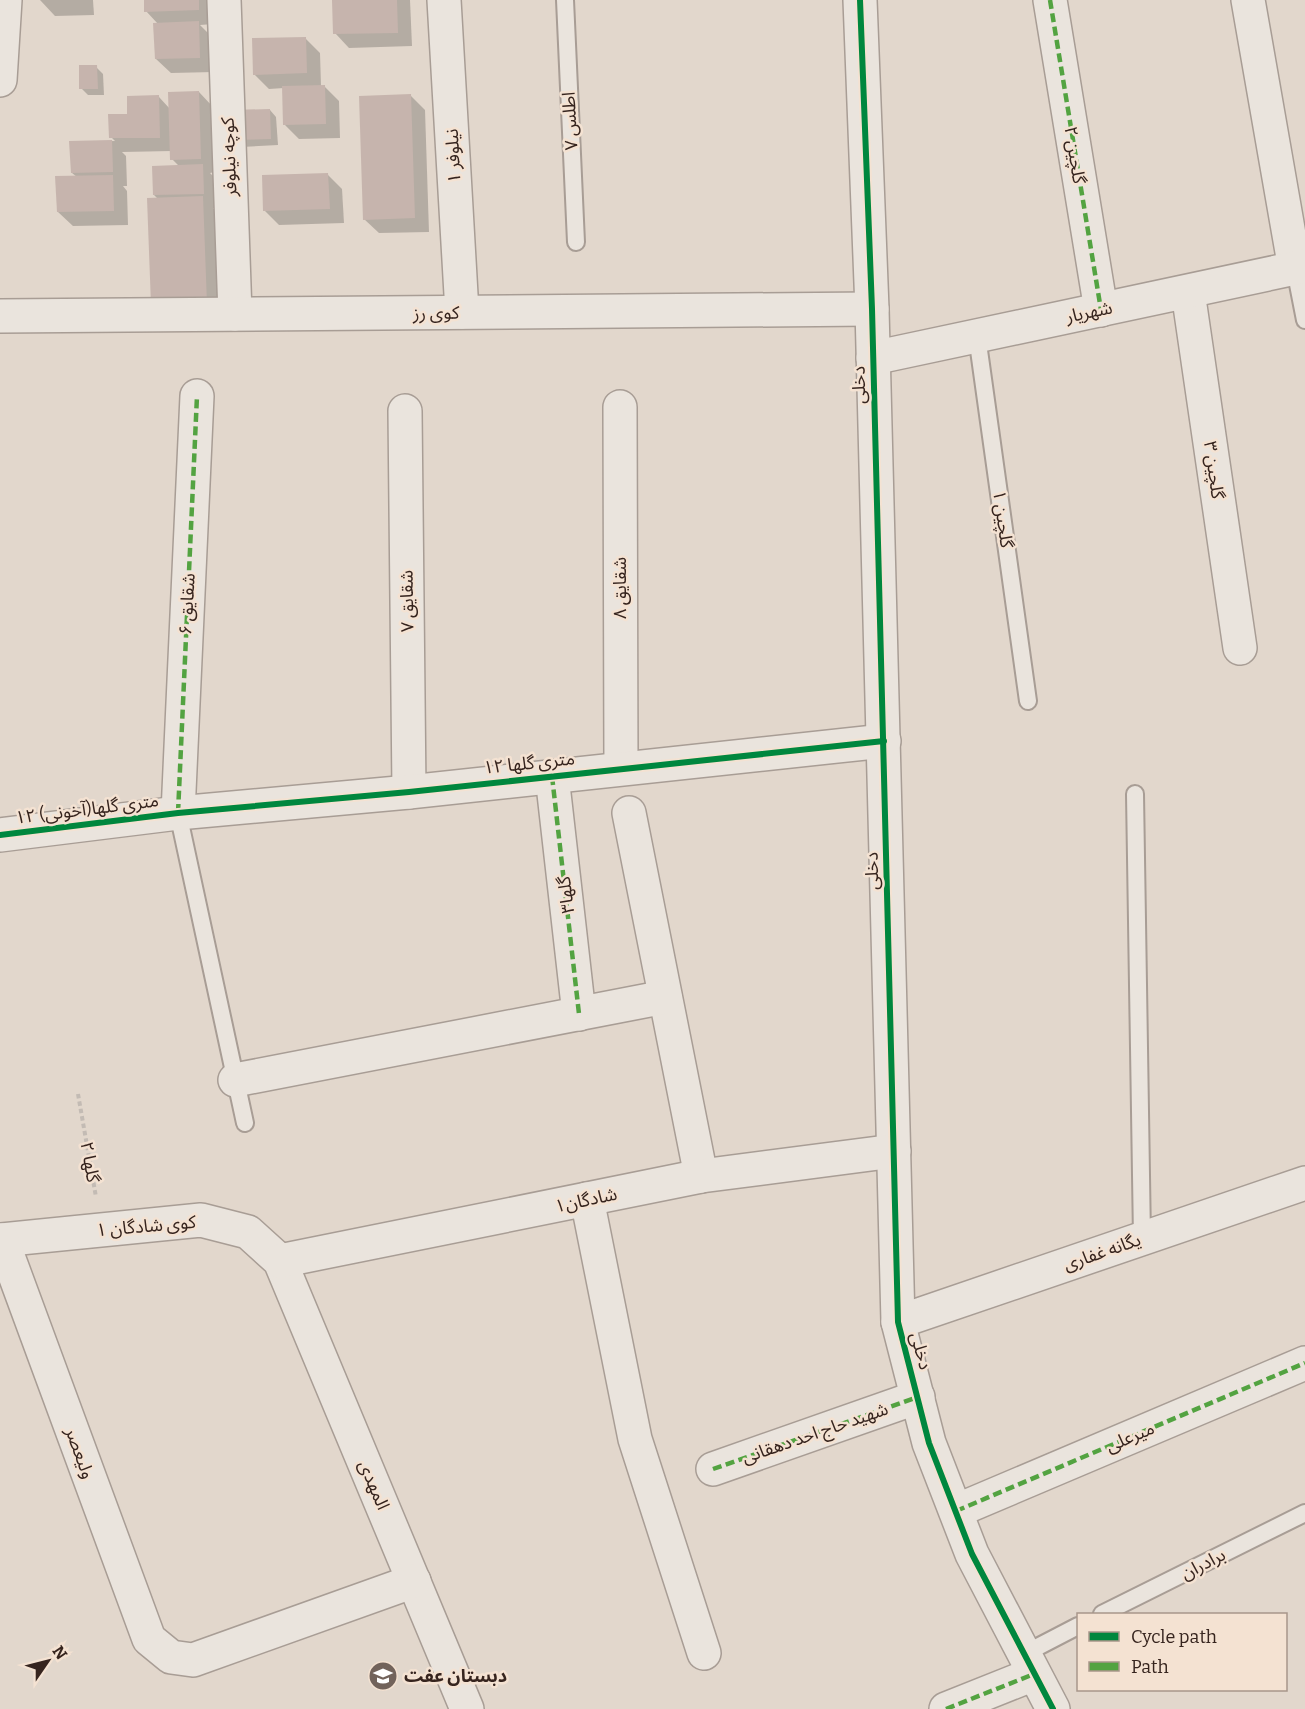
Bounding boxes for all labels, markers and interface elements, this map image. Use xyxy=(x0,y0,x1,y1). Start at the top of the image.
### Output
street label: اطلس ۷ xyxy=(557,91,583,151)
street label: کوچه نیلوفر xyxy=(217,116,241,198)
street label: گلچین ۲ xyxy=(1060,125,1090,186)
street label: نیلوفر ۱ xyxy=(441,128,465,184)
street label: شهریار xyxy=(1063,296,1114,328)
street label: کوی رز xyxy=(412,302,460,324)
street label: دخلی xyxy=(848,366,870,404)
street label: گلچین ۳ xyxy=(1199,440,1229,501)
street label: گلچین ۱ xyxy=(988,489,1018,550)
street label: شقایق ۸ xyxy=(609,557,631,619)
street label: شقایق ۷ xyxy=(395,570,419,632)
street label: شقایق ۶ xyxy=(174,572,200,636)
street label: ۱۲ متری گلها xyxy=(482,747,576,779)
street label: ۱۲ متری گلها(آخونی) xyxy=(14,789,160,829)
street label: دخلی xyxy=(861,852,883,890)
street label: گلها۳ xyxy=(553,874,579,915)
street label: گلها ۲ xyxy=(76,1140,105,1185)
street label: شادگان۱ xyxy=(553,1183,619,1217)
street label: کوی شادگان ۱ xyxy=(95,1211,197,1241)
street label: یگانه غفاری xyxy=(1060,1229,1144,1275)
street label: دخلی xyxy=(905,1330,937,1372)
street label: شهید حاج احد دهقانی xyxy=(739,1398,892,1470)
street label: میرعلی xyxy=(1102,1417,1158,1457)
street label: ولیعصر xyxy=(60,1423,99,1482)
street label: المهدی xyxy=(354,1457,394,1513)
street label: برادران xyxy=(1177,1543,1229,1585)
legend xyxy=(1077,1613,1287,1691)
text: Cycle path xyxy=(1131,1626,1217,1648)
north arrow xyxy=(18,1631,78,1691)
text: N xyxy=(49,1642,71,1663)
text: Path xyxy=(1131,1656,1169,1678)
school or university icon: دبستان عفت xyxy=(367,1660,399,1692)
place label: دبستان عفت xyxy=(404,1665,507,1687)

